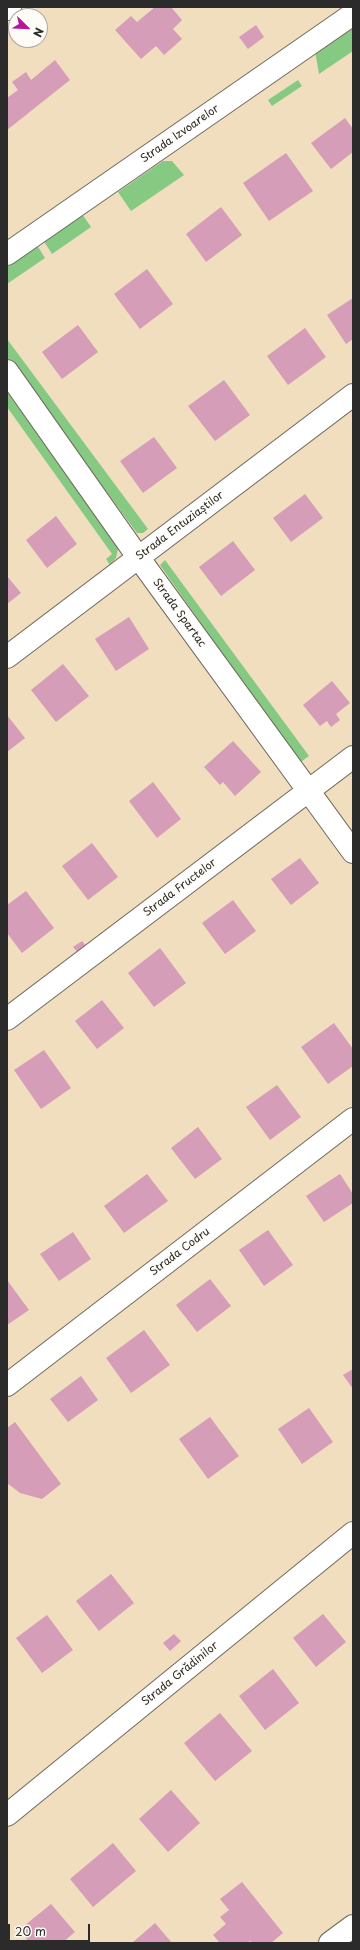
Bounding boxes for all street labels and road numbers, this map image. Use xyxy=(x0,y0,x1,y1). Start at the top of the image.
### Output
street label: Strada Izvoarelor xyxy=(138,102,222,166)
street label: Strada Entuziaștilor xyxy=(133,489,227,563)
street label: Strada Spartac xyxy=(150,576,208,650)
street label: Strada Fructelor xyxy=(141,856,219,920)
street label: Strada Codru xyxy=(147,1225,213,1279)
street label: Strada Grădinilor xyxy=(139,1639,221,1709)

